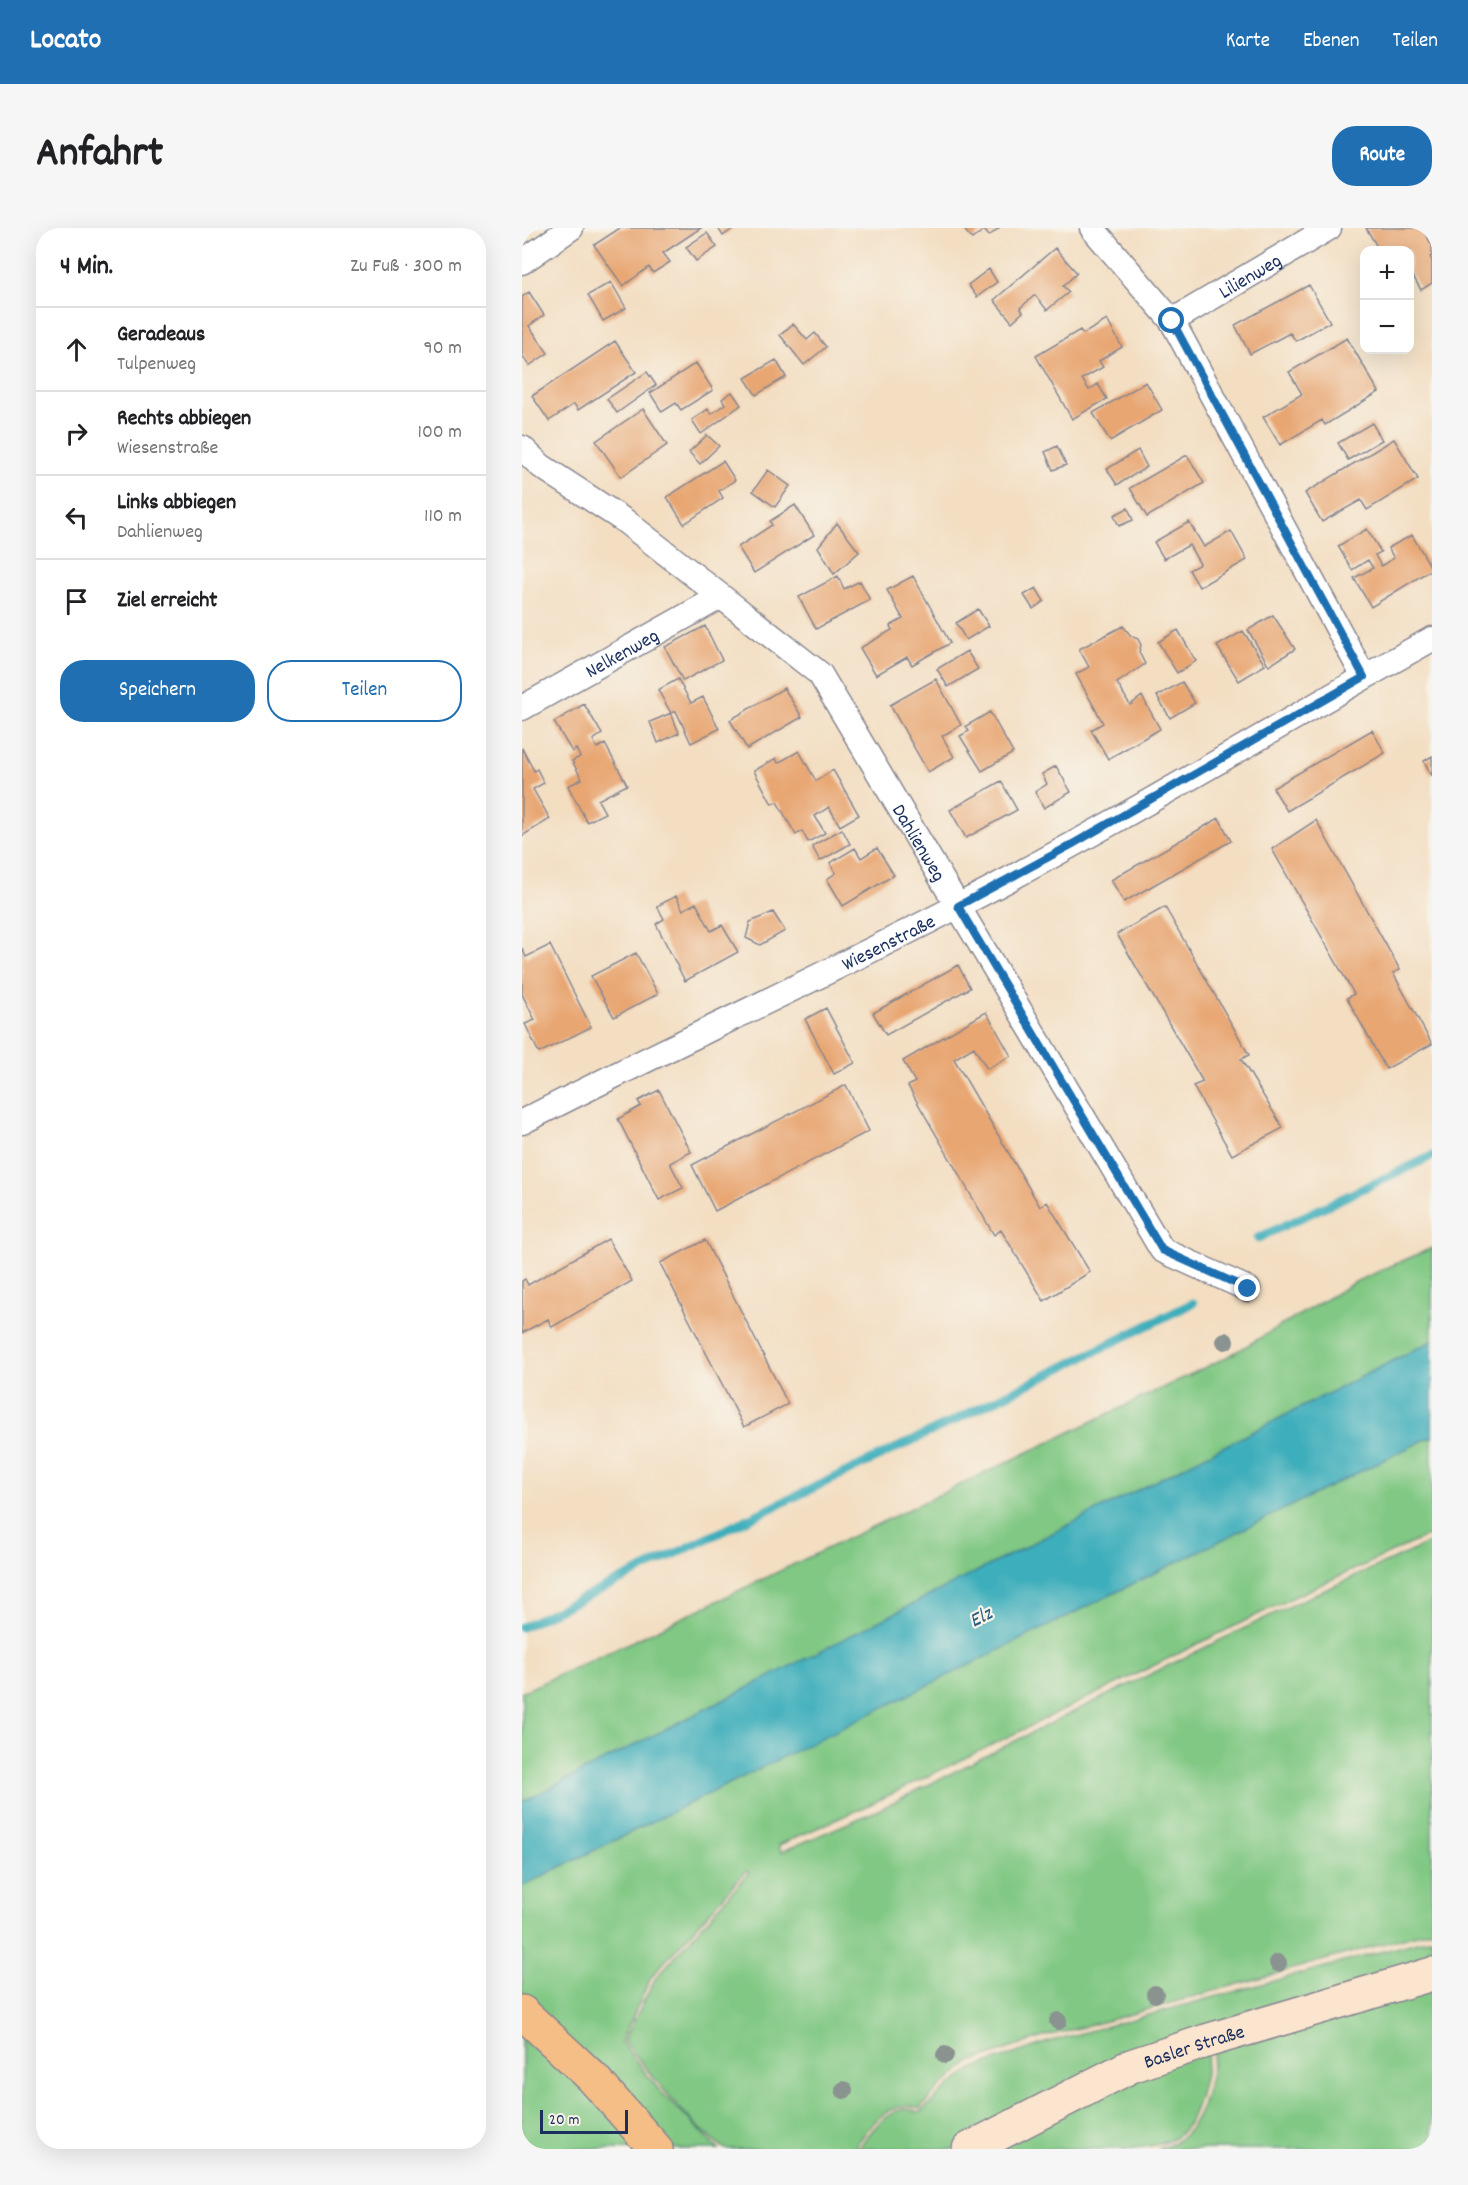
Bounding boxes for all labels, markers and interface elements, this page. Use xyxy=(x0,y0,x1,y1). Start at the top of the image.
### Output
text: Locato xyxy=(30,22,101,62)
text: Karte xyxy=(1226,27,1270,57)
text: Ebenen xyxy=(1303,27,1360,57)
text: Teilen xyxy=(1393,27,1438,57)
text: Anfahrt xyxy=(36,126,163,186)
button: Route xyxy=(1332,126,1432,186)
map controls xyxy=(1360,246,1414,354)
button: + xyxy=(1360,246,1414,300)
street label: Lilienweg xyxy=(1214,248,1288,307)
text: 4 Min. xyxy=(60,249,113,286)
text: Zu Fuß · 300 m xyxy=(350,253,462,281)
button: − xyxy=(1360,300,1414,354)
route start xyxy=(1158,307,1184,333)
text: Geradeaus xyxy=(117,320,205,351)
icon: ahead xyxy=(60,333,93,366)
text: 90 m xyxy=(424,335,462,363)
text: Tulpenweg xyxy=(117,351,196,379)
text: Rechts abbiegen xyxy=(117,404,251,435)
icon: right xyxy=(60,417,93,450)
text: 100 m xyxy=(418,419,462,447)
text: Wiesenstraße xyxy=(117,435,218,463)
text: Links abbiegen xyxy=(117,488,236,519)
icon: left xyxy=(60,501,93,534)
text: 110 m xyxy=(424,503,462,531)
text: Dahlienweg xyxy=(117,519,203,547)
icon: arrive xyxy=(60,585,93,618)
text: Ziel erreicht xyxy=(117,586,217,617)
street label: Nelkenweg xyxy=(581,623,665,687)
button: Speichern xyxy=(60,660,255,722)
button: Teilen xyxy=(267,660,462,722)
street label: Dahlienweg xyxy=(883,800,951,888)
street label: Wiesenstraße xyxy=(838,909,941,980)
route end xyxy=(1234,1275,1260,1301)
water label: Elz xyxy=(965,1600,999,1637)
street label: Basler Straße xyxy=(1141,2019,1248,2078)
scale bar xyxy=(540,2107,628,2134)
text: 20 m xyxy=(549,2109,579,2132)

